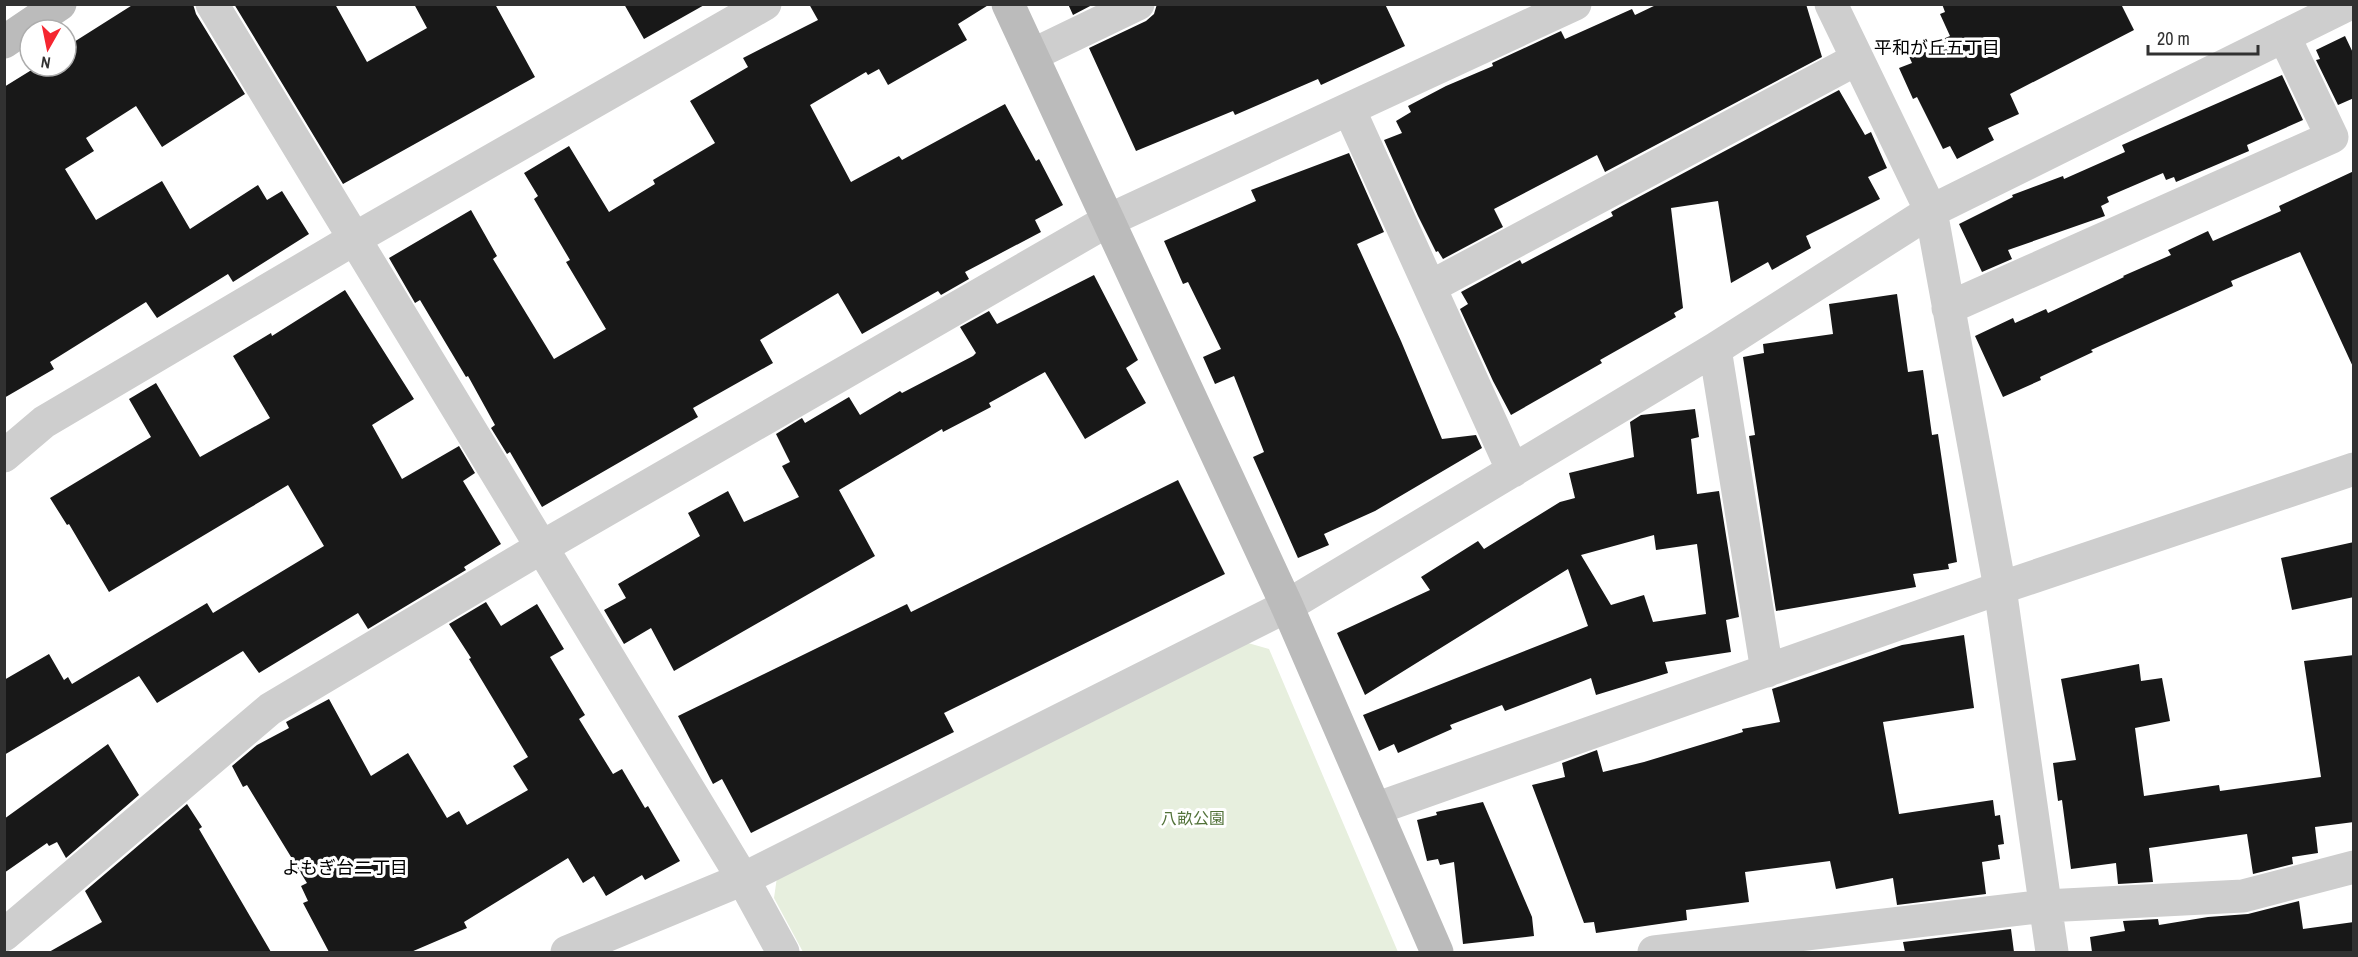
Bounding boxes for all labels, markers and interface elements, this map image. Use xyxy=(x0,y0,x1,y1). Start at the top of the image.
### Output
north arrow xyxy=(18,18,78,78)
scale bar xyxy=(2148,18,2258,56)
text: 20 m xyxy=(2157,26,2190,51)
district label: 平和が丘五丁目 xyxy=(1874,35,2000,60)
text: N xyxy=(39,51,52,74)
park label: 八畝公園 xyxy=(1161,807,1225,829)
district label: よもぎ台二丁目 xyxy=(282,855,408,880)

